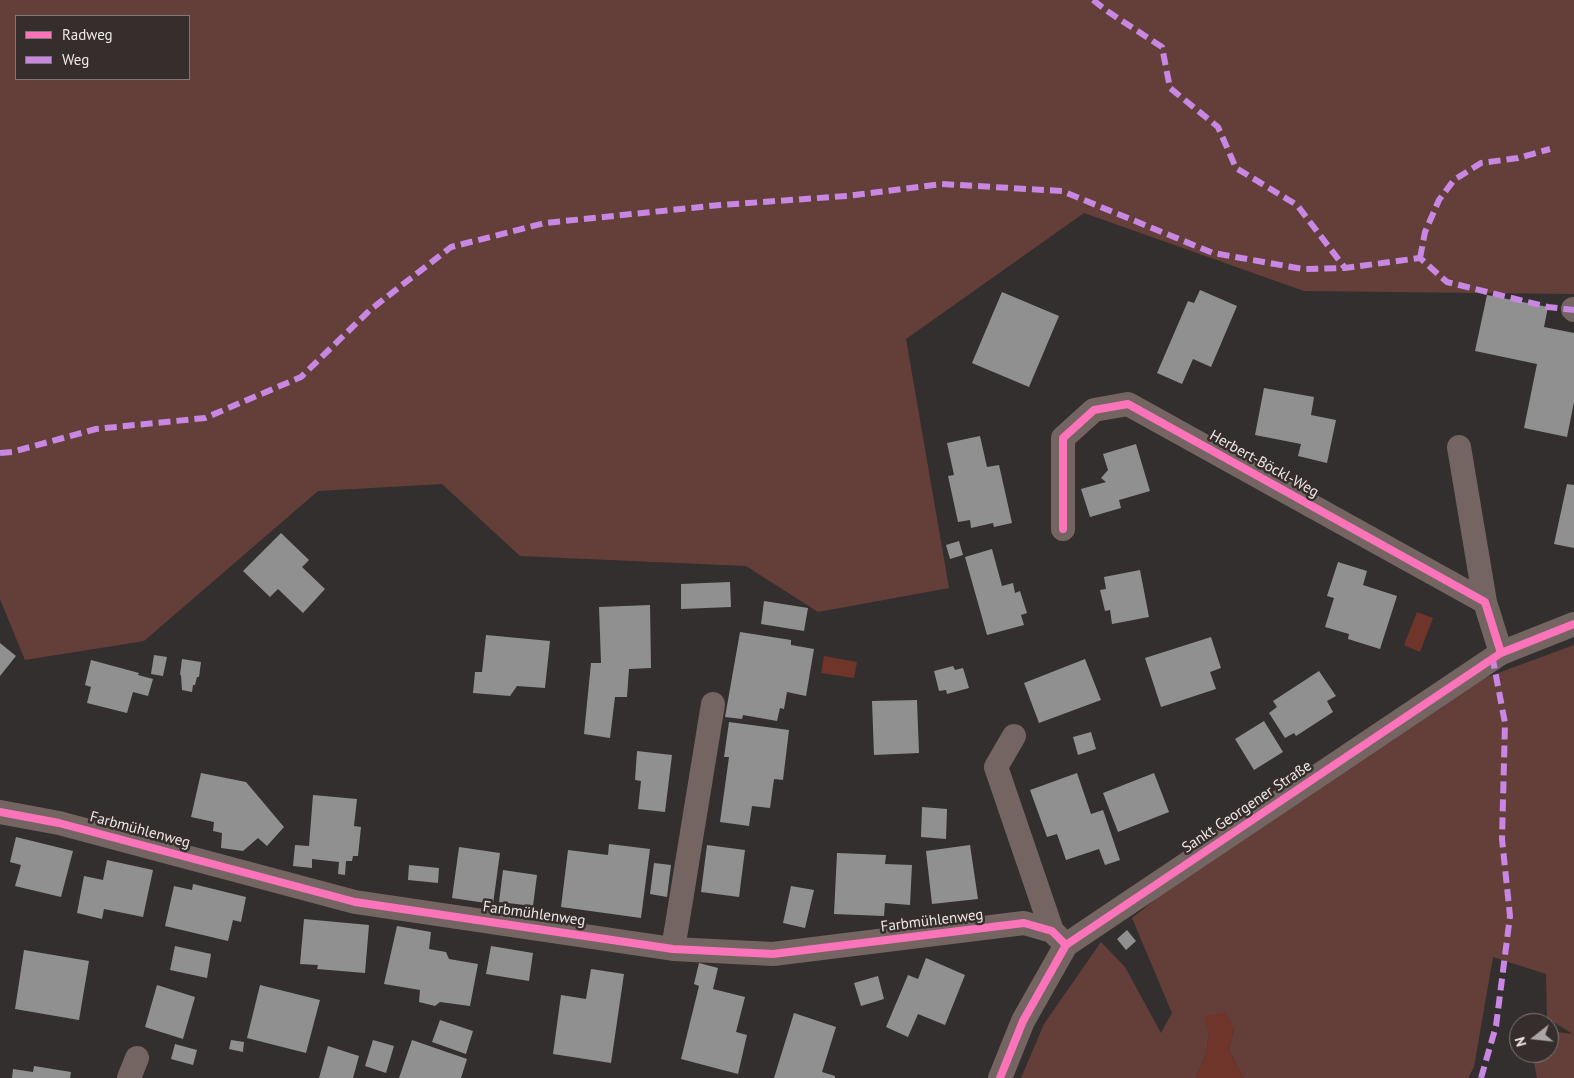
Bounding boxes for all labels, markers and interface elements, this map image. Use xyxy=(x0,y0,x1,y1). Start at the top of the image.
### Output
legend xyxy=(15,15,190,80)
text: Radweg xyxy=(62,25,113,44)
text: Weg xyxy=(62,50,89,69)
street label: Herbert-Böckl-Weg xyxy=(1206,427,1322,501)
street label: Sankt Georgener Straße xyxy=(1179,757,1315,857)
street label: Farbmühlenweg xyxy=(88,808,192,852)
street label: Farbmühlenweg xyxy=(482,898,586,930)
street label: Farbmühlenweg xyxy=(880,906,984,936)
north arrow xyxy=(1509,1013,1559,1063)
text: N xyxy=(1511,1035,1530,1049)

